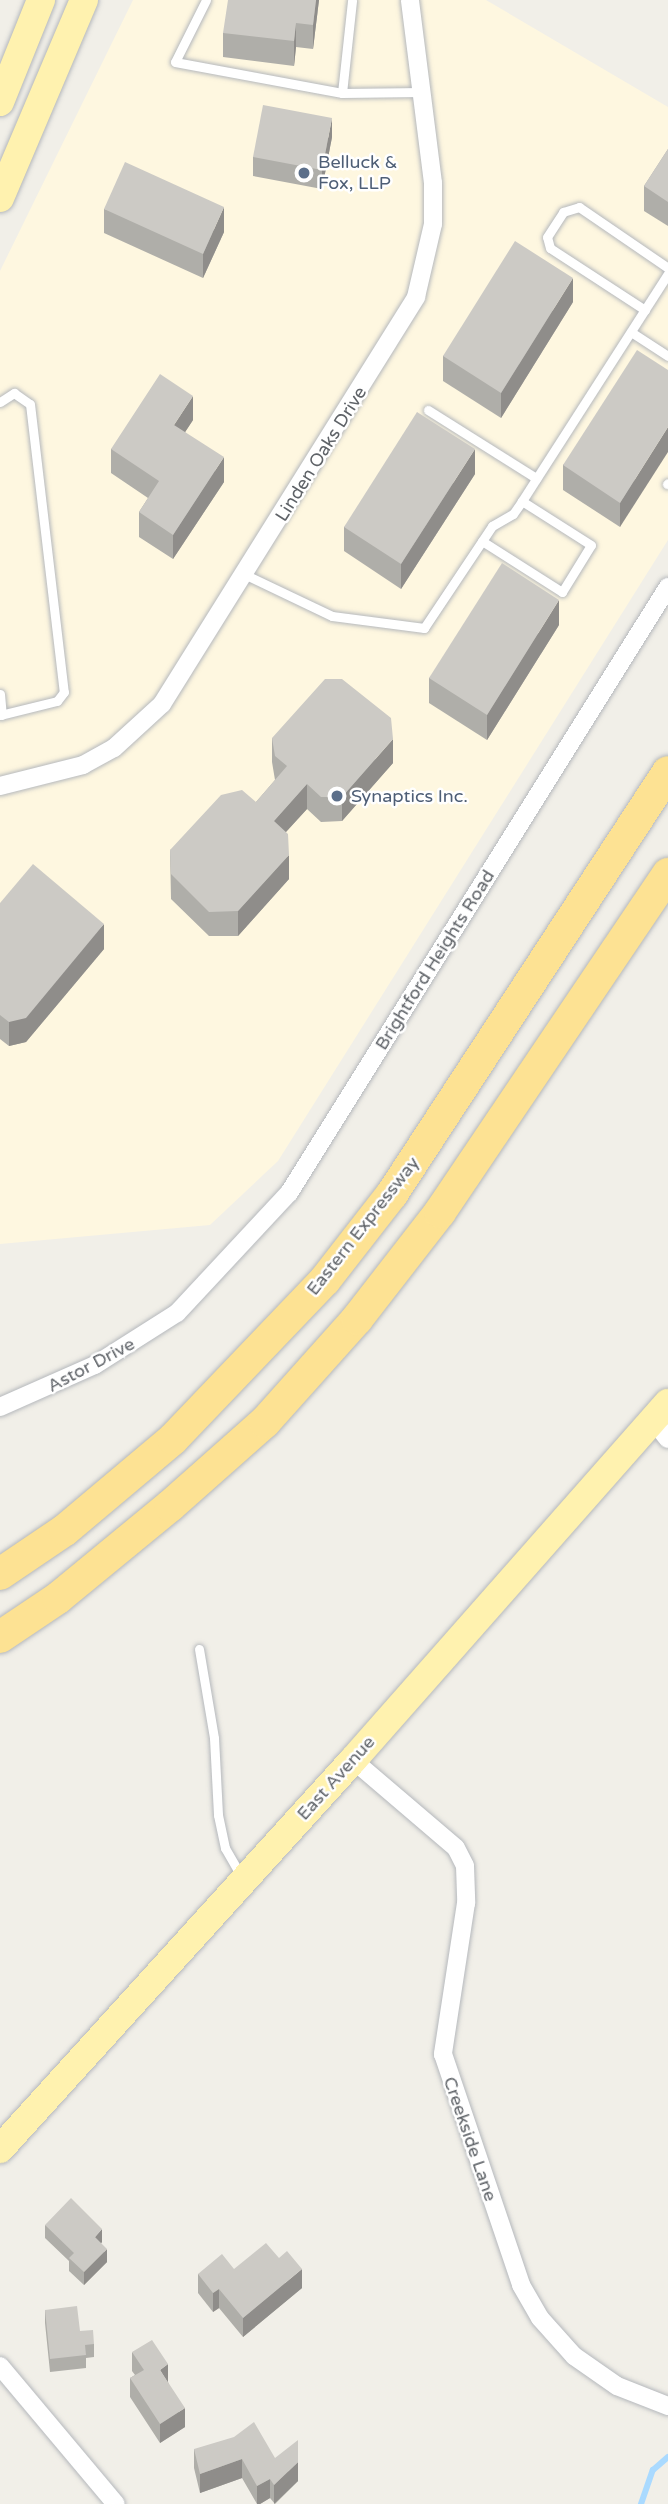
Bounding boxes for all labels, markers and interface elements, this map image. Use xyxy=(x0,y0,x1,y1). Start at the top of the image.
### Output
place label: Belluck & Fox, LLP xyxy=(318,152,398,194)
marker: Belluck & Fox, LLP xyxy=(296,165,312,181)
street label: Linden Oaks Drive xyxy=(271,383,371,525)
place label: Synaptics Inc. xyxy=(351,785,468,807)
marker: Synaptics Inc. xyxy=(329,788,345,804)
street label: Brightford Heights Road xyxy=(371,866,499,1054)
street label: Eastern Expressway xyxy=(302,1152,424,1300)
street label: Astor Drive xyxy=(44,1333,138,1397)
street label: East Avenue xyxy=(293,1731,379,1825)
street label: Creekside Lane xyxy=(439,2074,501,2204)

